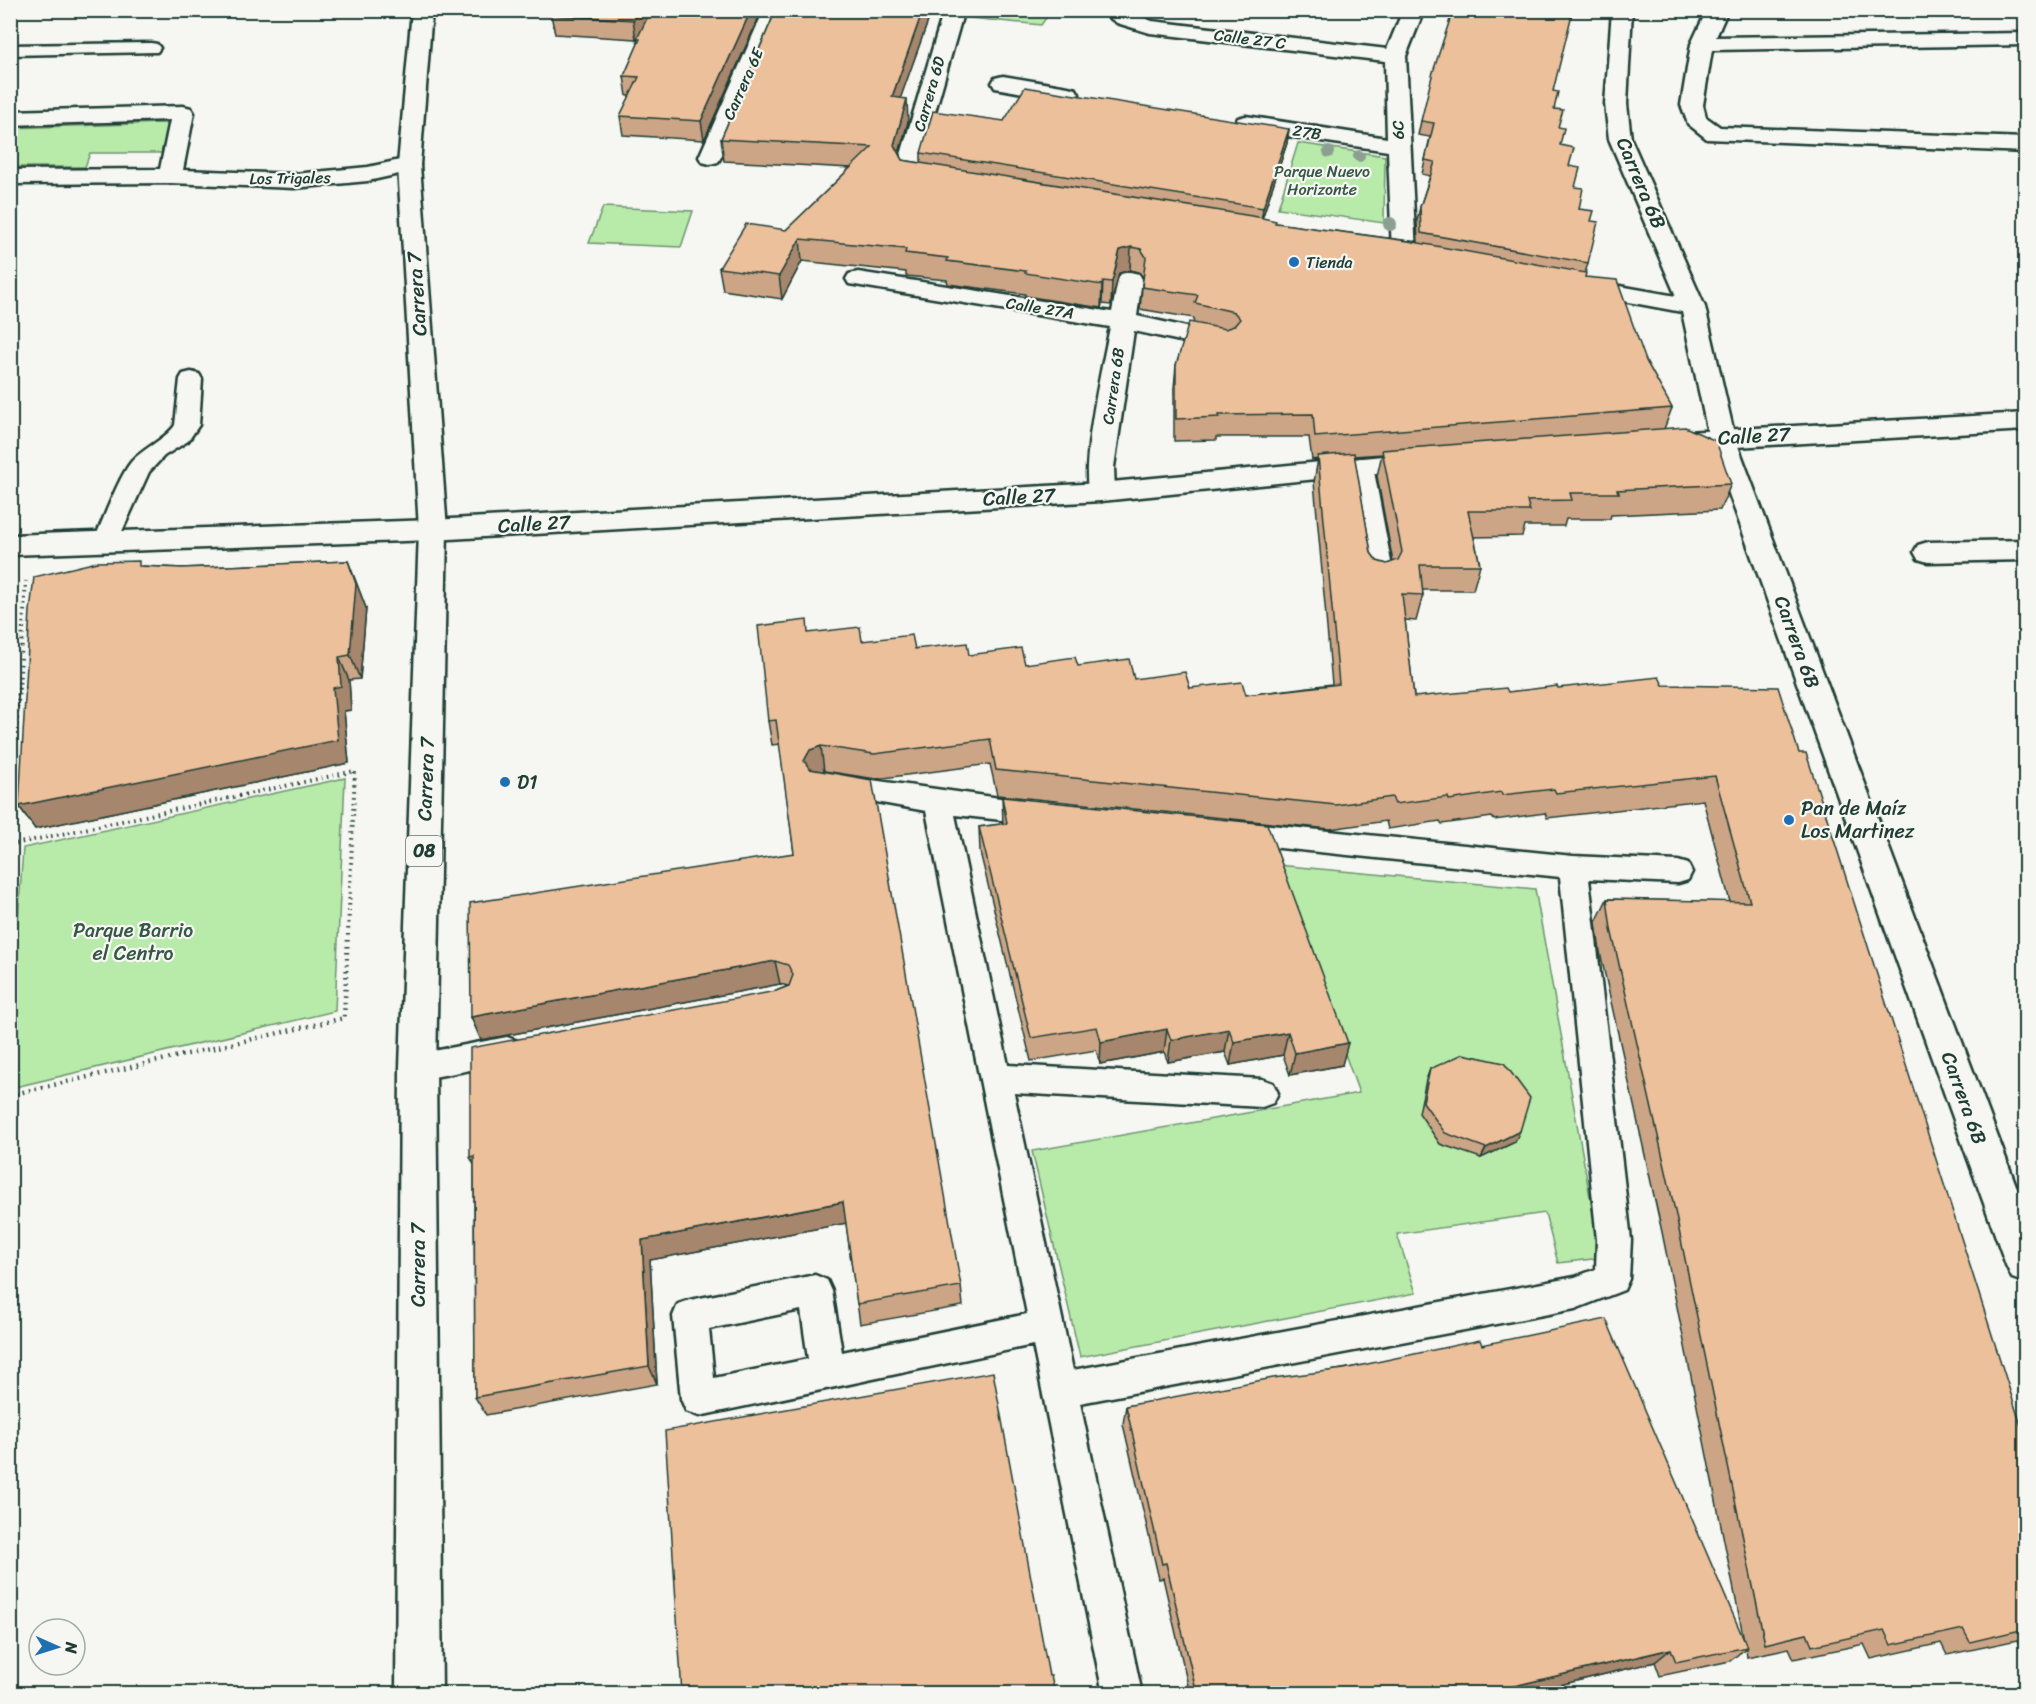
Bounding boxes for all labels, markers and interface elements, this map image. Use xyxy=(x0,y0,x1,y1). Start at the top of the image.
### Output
street label: Calle 27 C xyxy=(1212,20,1288,58)
street label: Carrera 6E xyxy=(714,42,772,125)
street label: Carrera 6D xyxy=(904,53,954,135)
street label: 27B xyxy=(1291,115,1323,149)
street label: 6C xyxy=(1383,120,1413,140)
street label: Carrera 6B xyxy=(1606,132,1676,235)
park label: Parque Nuevo Horizonte xyxy=(1274,157,1370,204)
street label: Los Trigales xyxy=(249,163,332,193)
place label: Tienda xyxy=(1306,248,1353,277)
street label: Carrera 7 xyxy=(397,249,437,337)
marker: Tienda xyxy=(1287,255,1301,269)
street label: Calle 27A xyxy=(1004,288,1076,328)
street label: Carrera 6B xyxy=(1093,346,1133,426)
street label: Calle 27 xyxy=(1717,417,1793,455)
street label: Calle 27 xyxy=(982,478,1058,516)
street label: Calle 27 xyxy=(497,505,573,543)
street label: Carrera 6B xyxy=(1764,591,1830,694)
street label: Carrera 7 xyxy=(407,735,445,822)
place label: D1 xyxy=(517,765,538,800)
marker: D1 xyxy=(498,775,512,789)
place label: Pan de Maíz Los Martinez xyxy=(1801,791,1915,849)
marker: Pan de Maíz Los Martinez xyxy=(1782,813,1796,827)
road number: 08 xyxy=(406,836,442,866)
park label: Parque Barrio el Centro xyxy=(73,913,193,971)
street label: Carrera 6B xyxy=(1931,1047,1997,1150)
street label: Carrera 7 xyxy=(401,1221,436,1307)
north arrow xyxy=(27,1617,87,1677)
text: N xyxy=(57,1640,86,1655)

